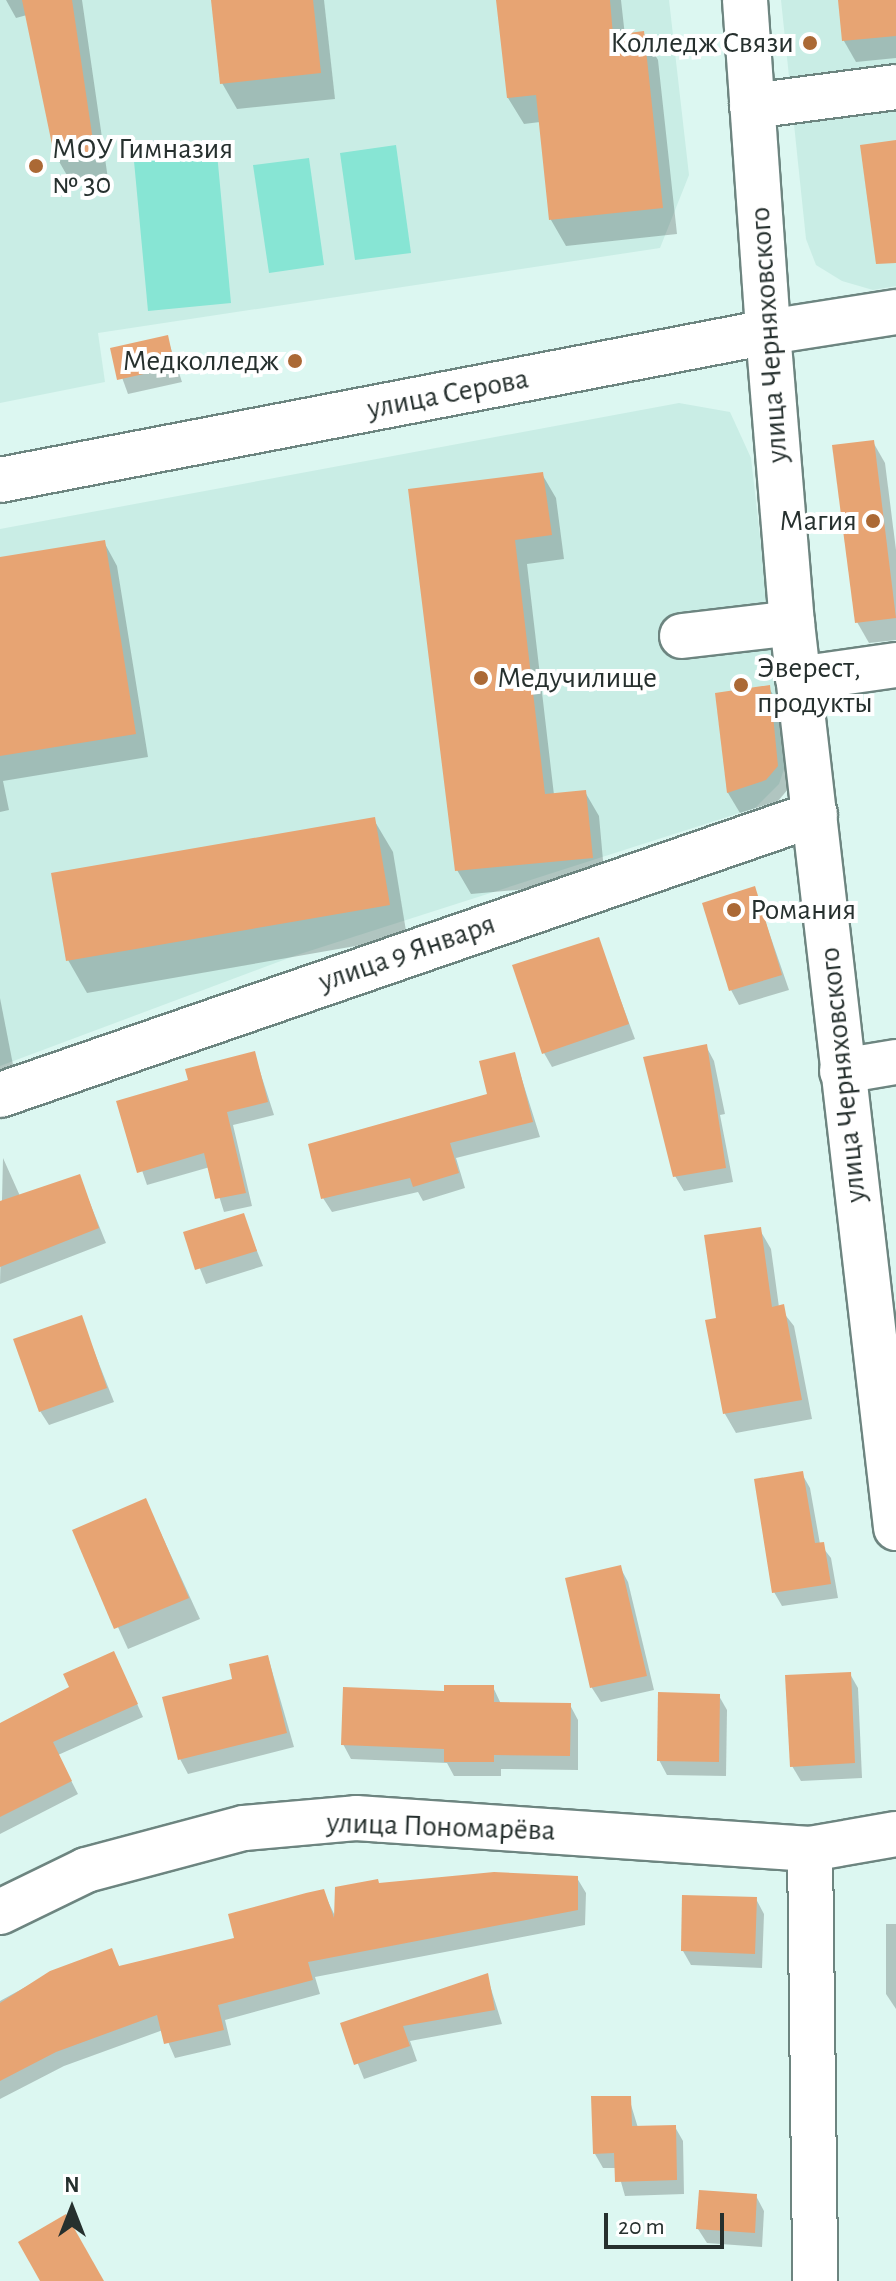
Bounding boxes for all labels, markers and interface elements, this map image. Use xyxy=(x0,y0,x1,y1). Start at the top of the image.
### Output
place label: Колледж Связи xyxy=(610,25,794,61)
marker: Колледж Связи xyxy=(801,34,819,52)
place label: МОУ Гимназия № 30 xyxy=(52,131,233,202)
marker: МОУ Гимназия № 30 xyxy=(27,157,45,175)
street label: улица Черняховского xyxy=(742,206,796,464)
place label: Медколледж xyxy=(123,343,279,379)
marker: Медколледж xyxy=(286,352,304,370)
street label: улица Серова xyxy=(364,361,532,427)
place label: Магия xyxy=(779,503,857,539)
marker: Магия xyxy=(864,512,882,530)
place label: Эверест, продукты xyxy=(757,650,873,720)
place label: Медучилище xyxy=(497,660,657,696)
marker: Медучилище xyxy=(472,669,490,687)
marker: Эверест, продукты xyxy=(732,676,750,694)
place label: Романия xyxy=(750,892,856,928)
marker: Романия xyxy=(725,901,743,919)
street label: улица 9 Января xyxy=(314,906,500,1000)
street label: улица Черняховского xyxy=(812,946,874,1204)
street label: улица Пономарёва xyxy=(326,1805,556,1849)
north arrow xyxy=(32,2169,112,2249)
text: N xyxy=(64,2174,80,2196)
scale bar xyxy=(608,2197,728,2247)
text: 20 m xyxy=(618,2215,665,2239)

